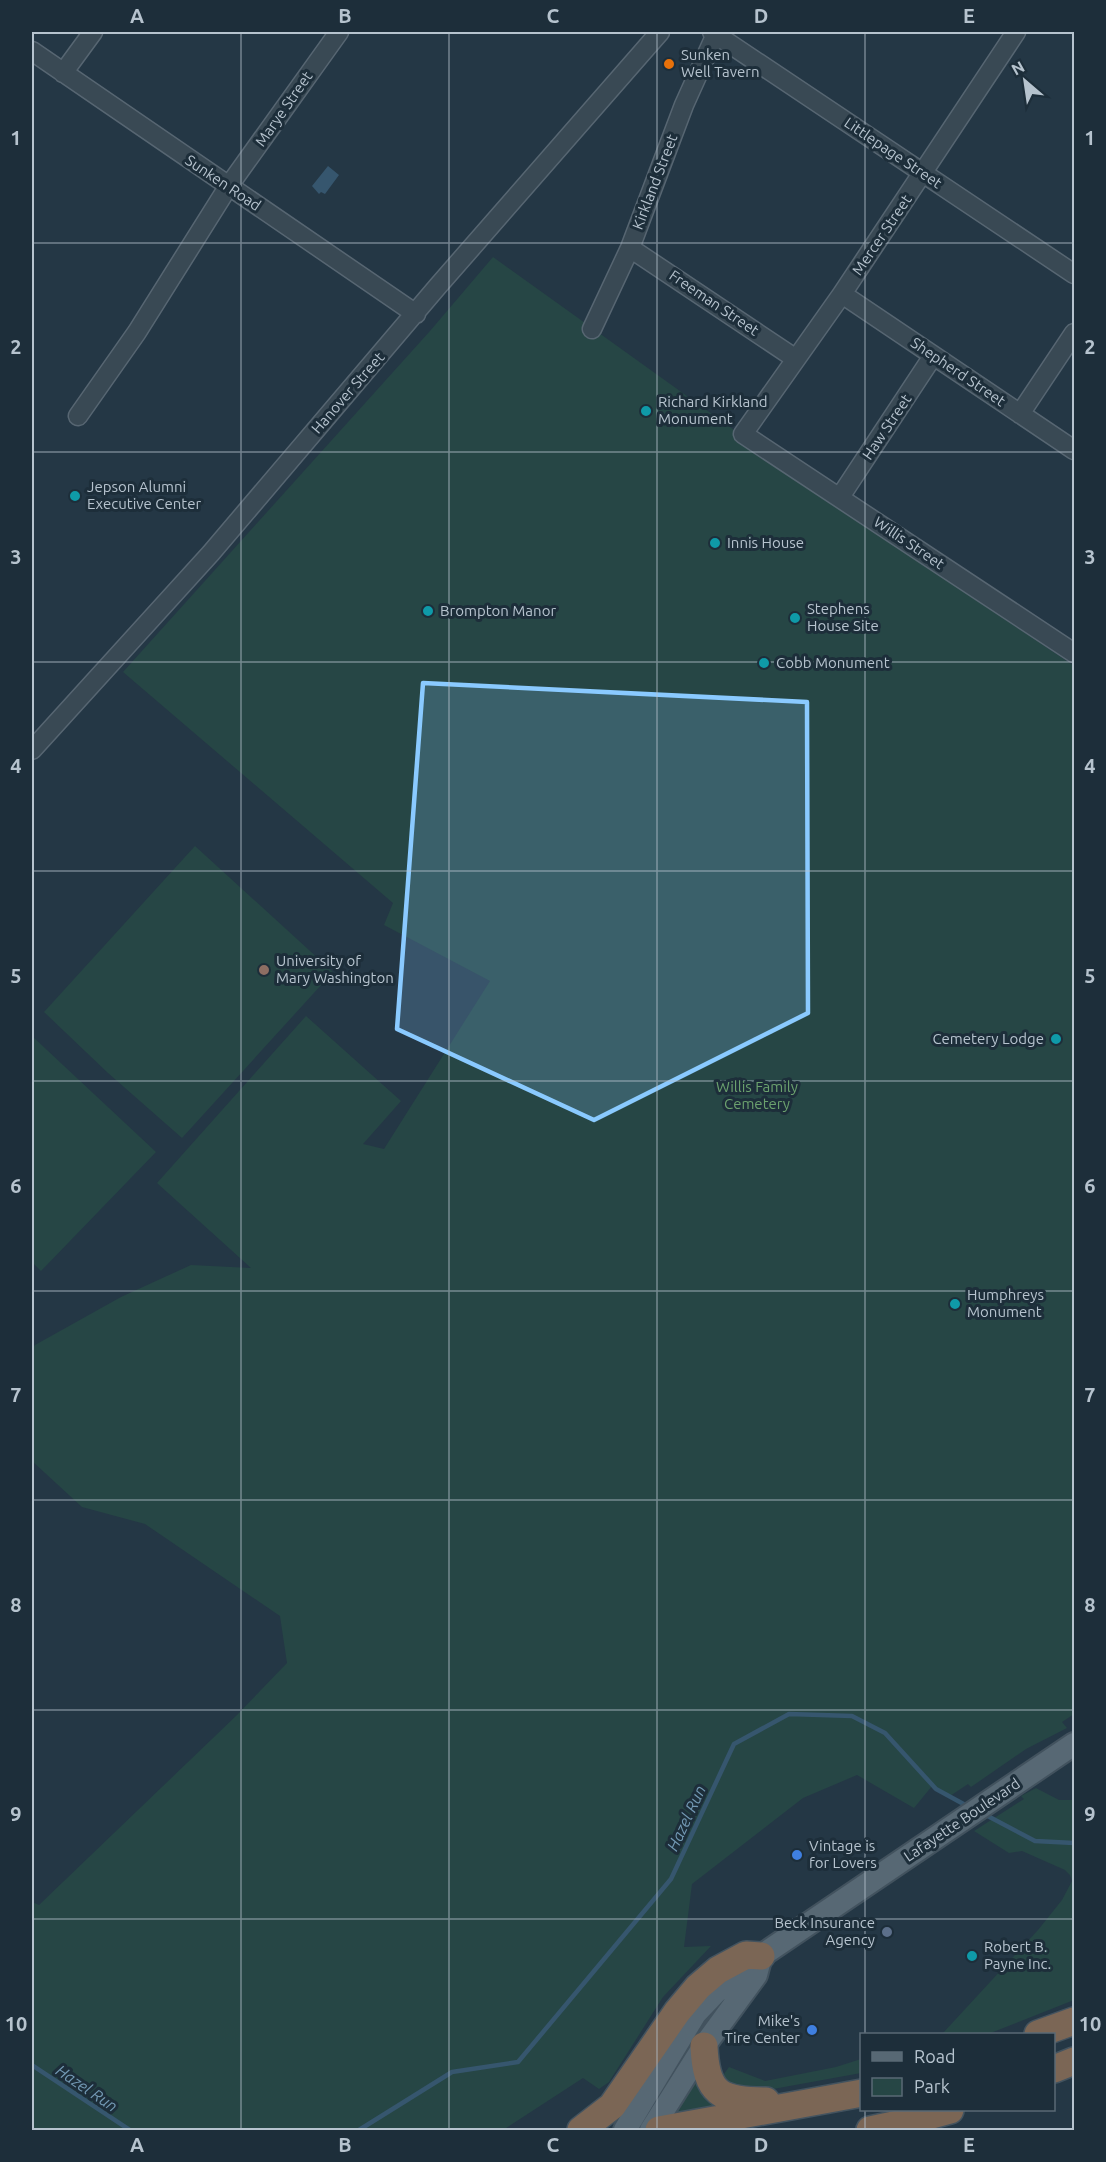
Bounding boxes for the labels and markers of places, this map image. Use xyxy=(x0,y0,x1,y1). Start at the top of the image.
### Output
place label: Sunken Well Tavern xyxy=(681,46,760,80)
marker: Sunken Well Tavern xyxy=(662,57,676,71)
place label: Richard Kirkland Monument xyxy=(658,393,768,427)
marker: Richard Kirkland Monument xyxy=(639,404,653,418)
place label: Jepson Alumni Executive Center xyxy=(87,478,201,512)
marker: Jepson Alumni Executive Center xyxy=(68,489,82,503)
place label: Innis House xyxy=(727,534,804,551)
marker: Innis House xyxy=(708,536,722,550)
place label: Stephens House Site xyxy=(807,600,879,634)
place label: Brompton Manor xyxy=(440,602,556,619)
marker: Brompton Manor xyxy=(421,604,435,618)
marker: Stephens House Site xyxy=(788,611,802,625)
place label: Cobb Monument xyxy=(776,654,890,671)
marker: Cobb Monument xyxy=(757,656,771,670)
place label: University of Mary Washington xyxy=(276,952,394,986)
marker: University of Mary Washington xyxy=(257,963,271,977)
place label: Cemetery Lodge xyxy=(932,1030,1044,1047)
marker: Cemetery Lodge xyxy=(1049,1032,1063,1046)
place label: Humphreys Monument xyxy=(967,1286,1044,1320)
marker: Humphreys Monument xyxy=(948,1297,962,1311)
place label: Vintage is for Lovers xyxy=(809,1837,877,1871)
marker: Vintage is for Lovers xyxy=(790,1848,804,1862)
place label: Beck Insurance Agency xyxy=(775,1914,875,1948)
marker: Beck Insurance Agency xyxy=(880,1925,894,1939)
place label: Robert B. Payne Inc. xyxy=(984,1938,1051,1972)
marker: Robert B. Payne Inc. xyxy=(965,1949,979,1963)
place label: Mike's Tire Center xyxy=(724,2012,800,2046)
marker: Mike's Tire Center xyxy=(805,2023,819,2037)

